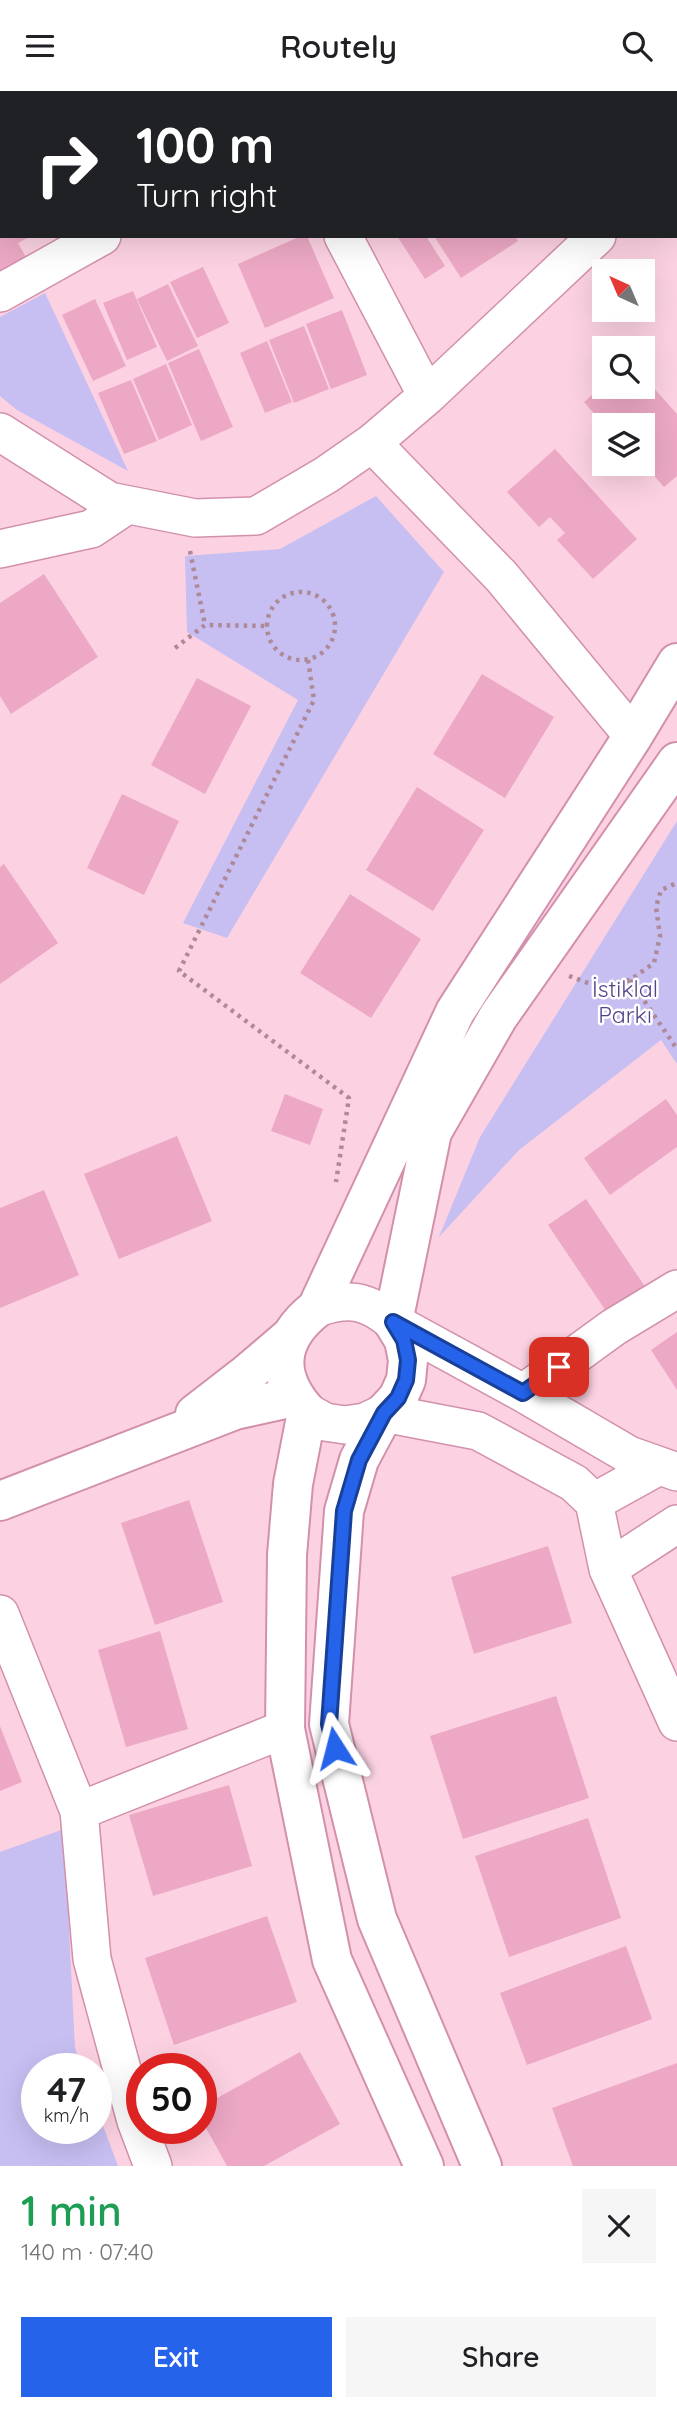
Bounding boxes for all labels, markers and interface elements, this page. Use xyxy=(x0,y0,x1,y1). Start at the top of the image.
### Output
text: Routely xyxy=(280,26,397,66)
icon: menu xyxy=(21,27,59,65)
icon: search xyxy=(618,27,656,65)
text: 100 m xyxy=(136,114,274,175)
icon: right xyxy=(21,119,112,210)
text: Turn right xyxy=(136,175,277,215)
north arrow xyxy=(592,259,654,322)
map controls xyxy=(592,259,655,476)
button: search xyxy=(592,336,655,399)
button: layers xyxy=(592,413,655,476)
park label: İstiklal Parkı xyxy=(592,974,658,1029)
pin xyxy=(529,1337,589,1397)
icon: arrive xyxy=(540,1348,578,1386)
position arrow xyxy=(298,1711,372,1785)
speed limit sign: 50 xyxy=(126,2053,217,2144)
text: 47 xyxy=(47,2067,86,2111)
text: km/h xyxy=(44,2104,89,2127)
text: 1 min xyxy=(21,2184,122,2237)
button: close xyxy=(582,2189,656,2263)
text: 140 m · 07:40 xyxy=(21,2237,154,2266)
button: Exit xyxy=(21,2317,332,2397)
button: Share xyxy=(346,2317,656,2397)

